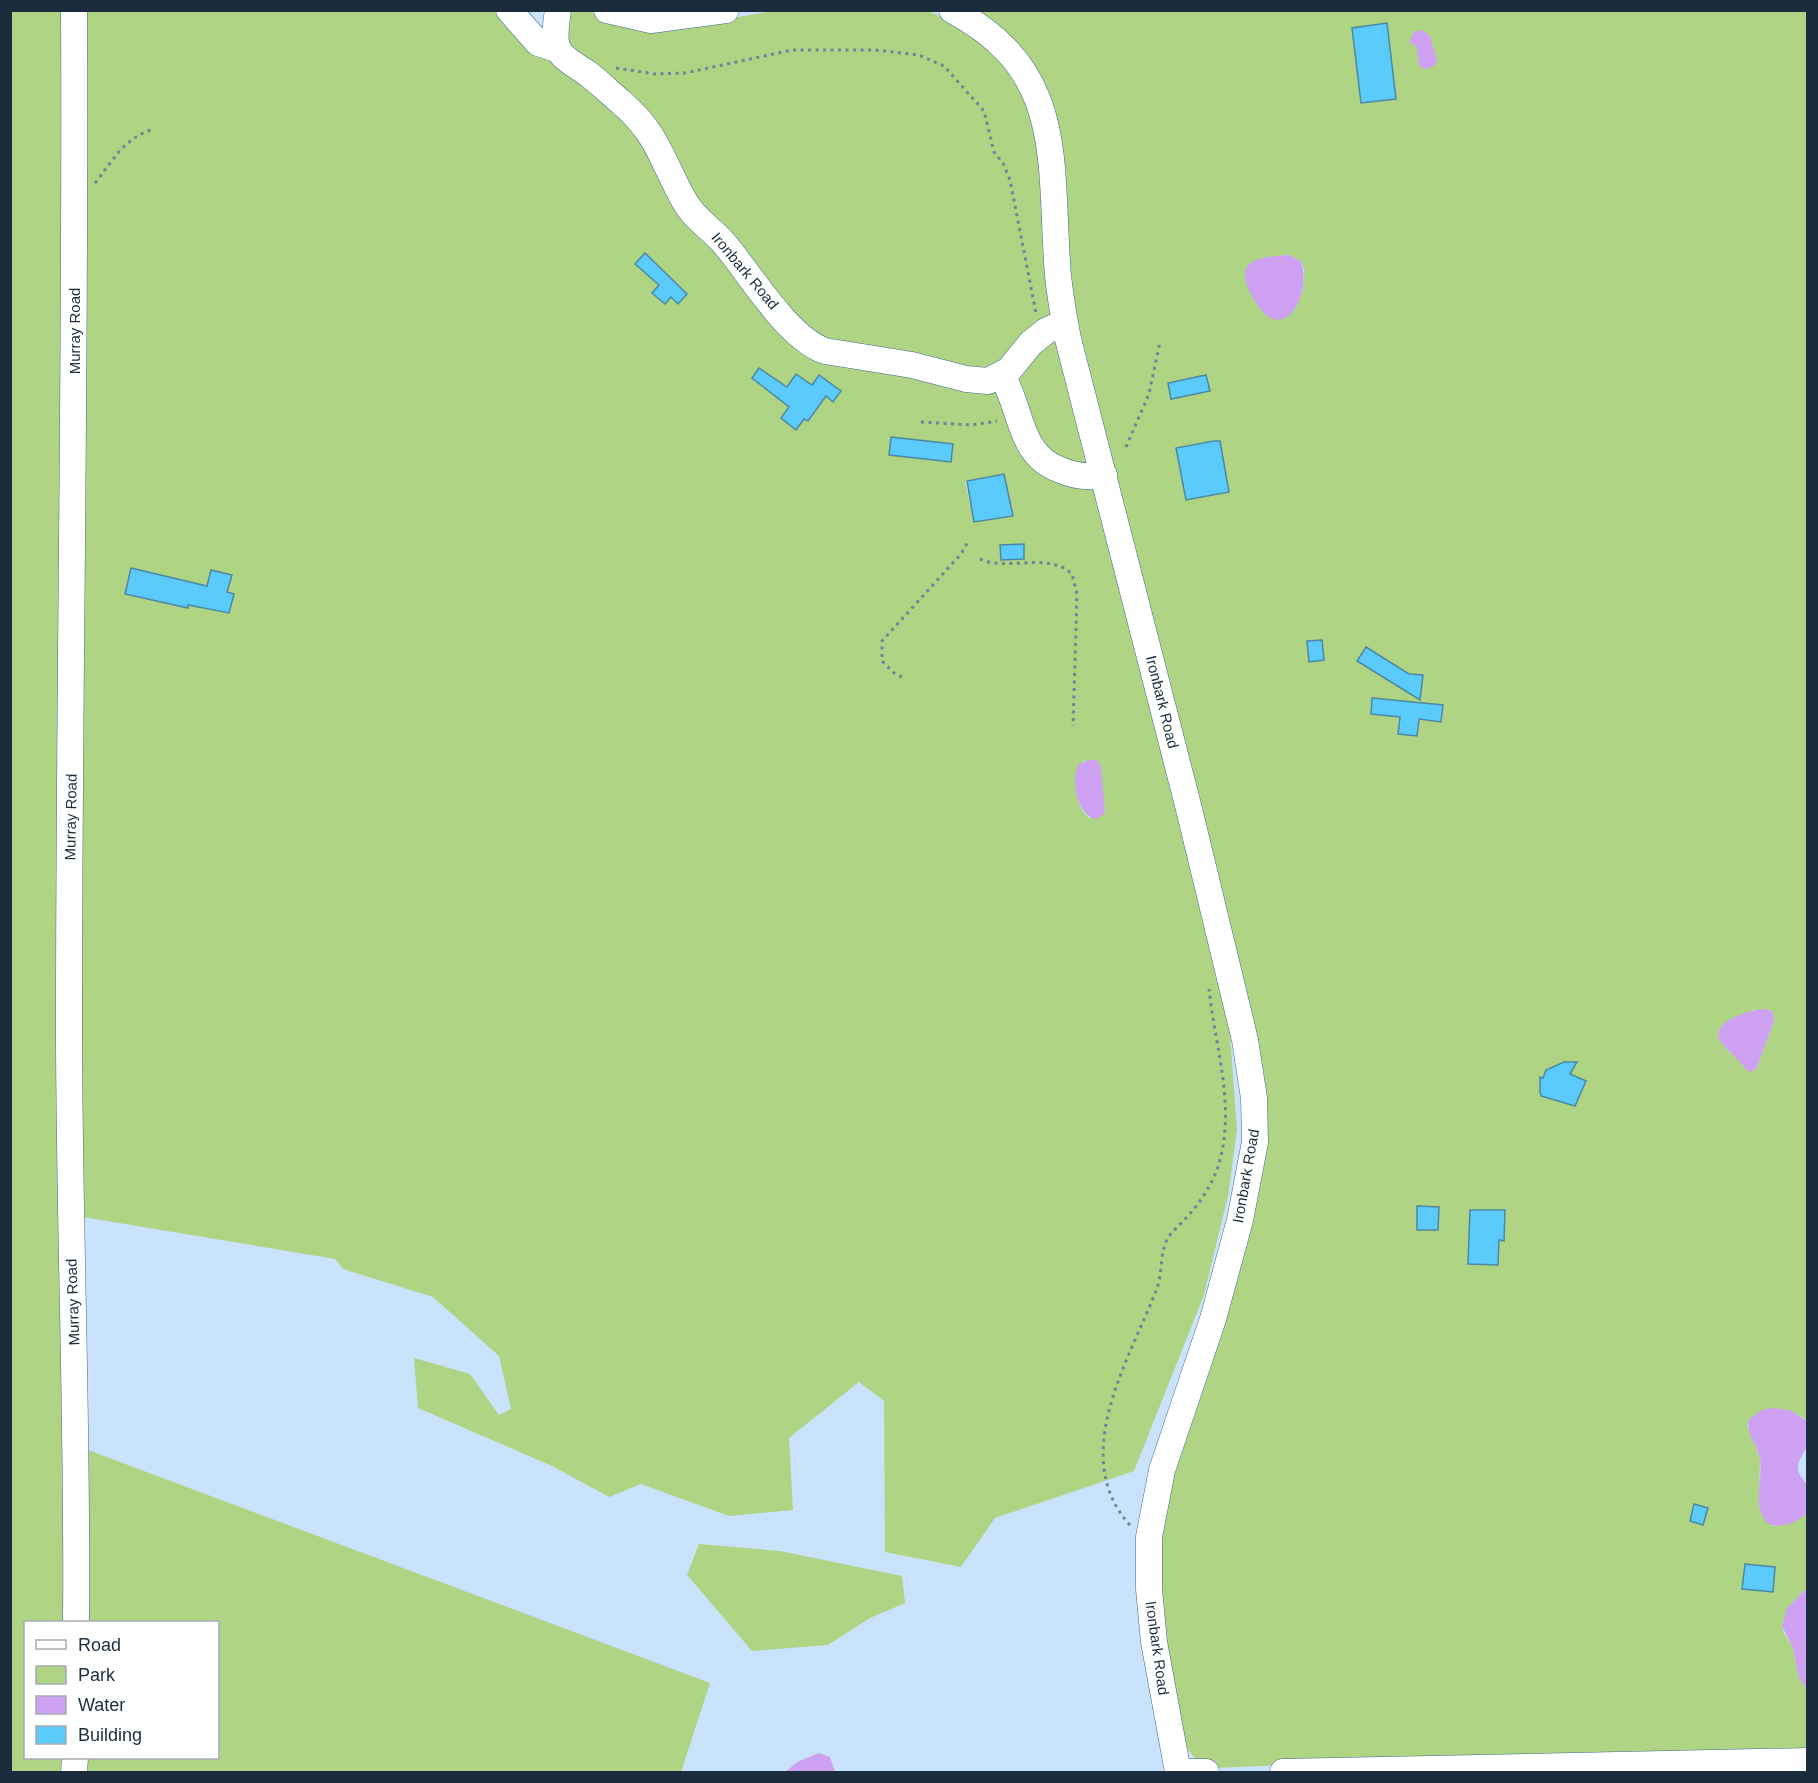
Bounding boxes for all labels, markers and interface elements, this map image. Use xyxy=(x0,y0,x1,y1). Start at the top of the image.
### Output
street label: Ironbark Road xyxy=(708,229,782,313)
street label: Murray Road xyxy=(66,288,83,374)
street label: Ironbark Road xyxy=(1143,654,1182,750)
street label: Murray Road xyxy=(61,773,80,860)
street label: Ironbark Road xyxy=(1229,1128,1262,1224)
street label: Murray Road xyxy=(62,1258,83,1346)
street label: Ironbark Road xyxy=(1142,1600,1173,1696)
legend xyxy=(24,1621,219,1759)
text: Road xyxy=(78,1635,121,1655)
text: Park xyxy=(78,1665,116,1685)
text: Water xyxy=(78,1695,125,1715)
text: Building xyxy=(78,1725,142,1745)

